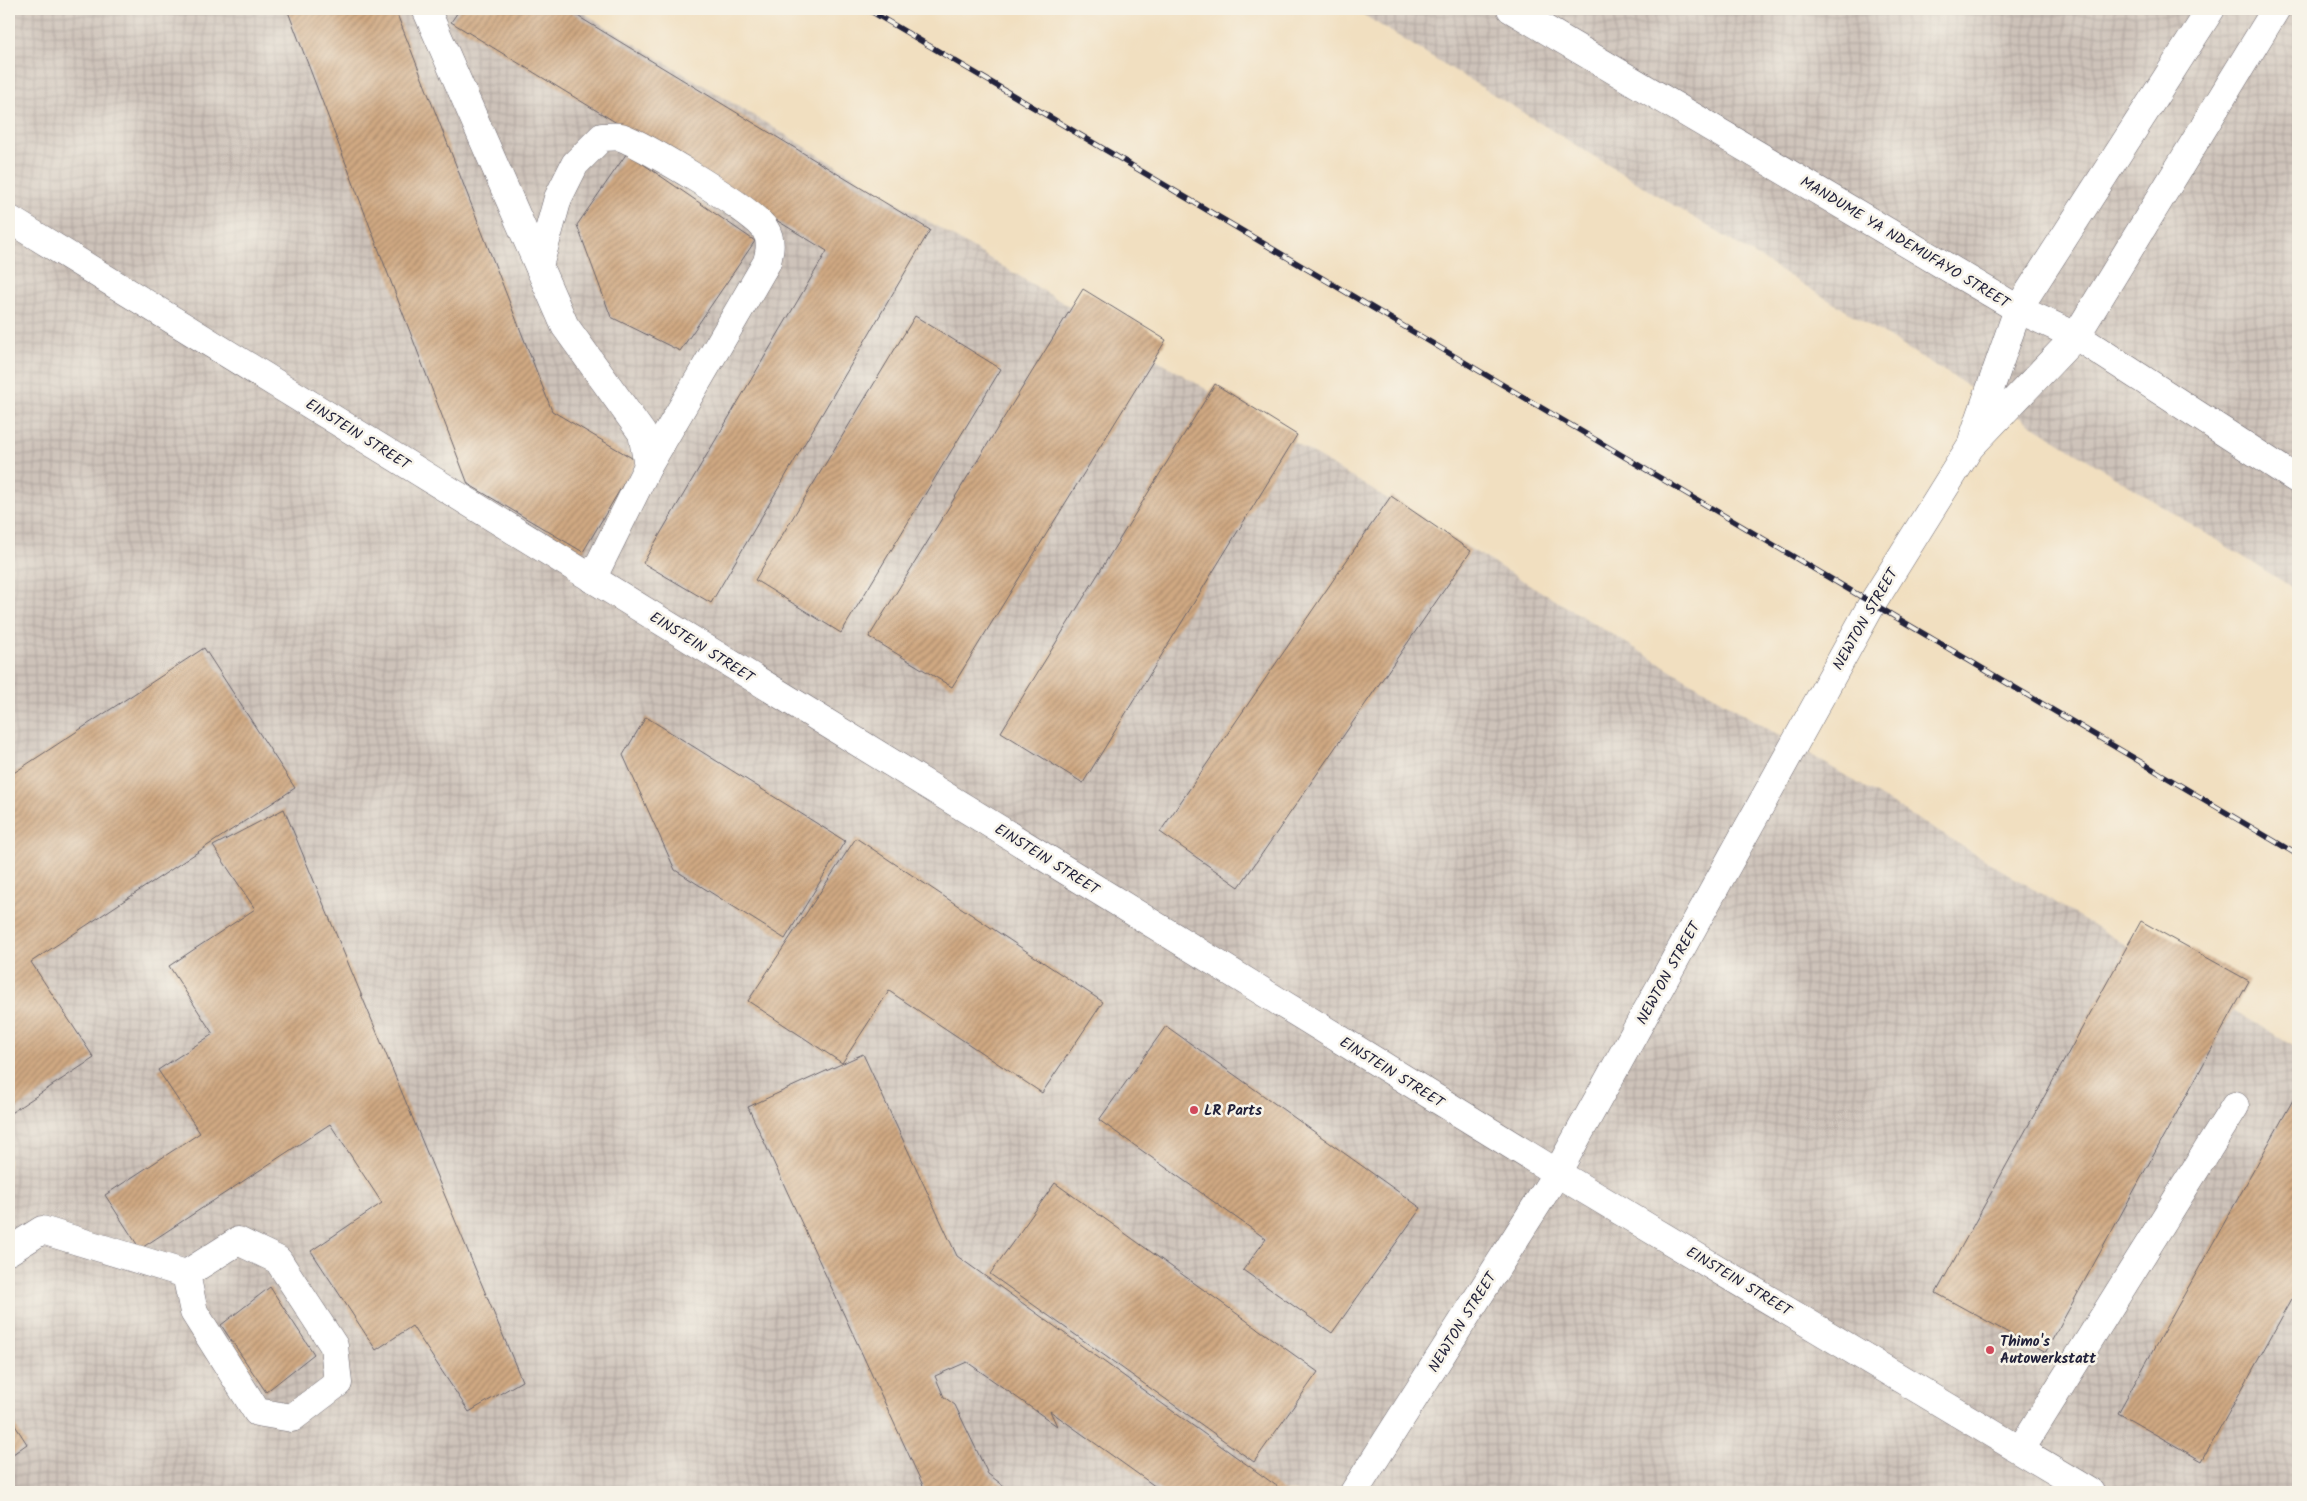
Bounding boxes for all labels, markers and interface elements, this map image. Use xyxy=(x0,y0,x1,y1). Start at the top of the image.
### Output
street label: MANDUME YA NDEMUFAYO STREET xyxy=(1795,171,2016,316)
street label: EINSTEIN STREET xyxy=(300,393,416,478)
street label: NEWTON STREET xyxy=(1827,562,1906,675)
street label: EINSTEIN STREET xyxy=(644,606,760,691)
street label: EINSTEIN STREET xyxy=(989,818,1105,903)
street label: NEWTON STREET xyxy=(1631,916,1708,1029)
street label: EINSTEIN STREET xyxy=(1334,1031,1450,1116)
place label: LR Parts xyxy=(1204,1099,1262,1123)
marker: LR Parts xyxy=(1188,1104,1200,1116)
street label: EINSTEIN STREET xyxy=(1681,1241,1798,1324)
street label: NEWTON STREET xyxy=(1422,1266,1504,1377)
place label: Thimo's Autowerkstatt xyxy=(2000,1330,2096,1371)
marker: Thimo's Autowerkstatt xyxy=(1984,1344,1996,1356)

